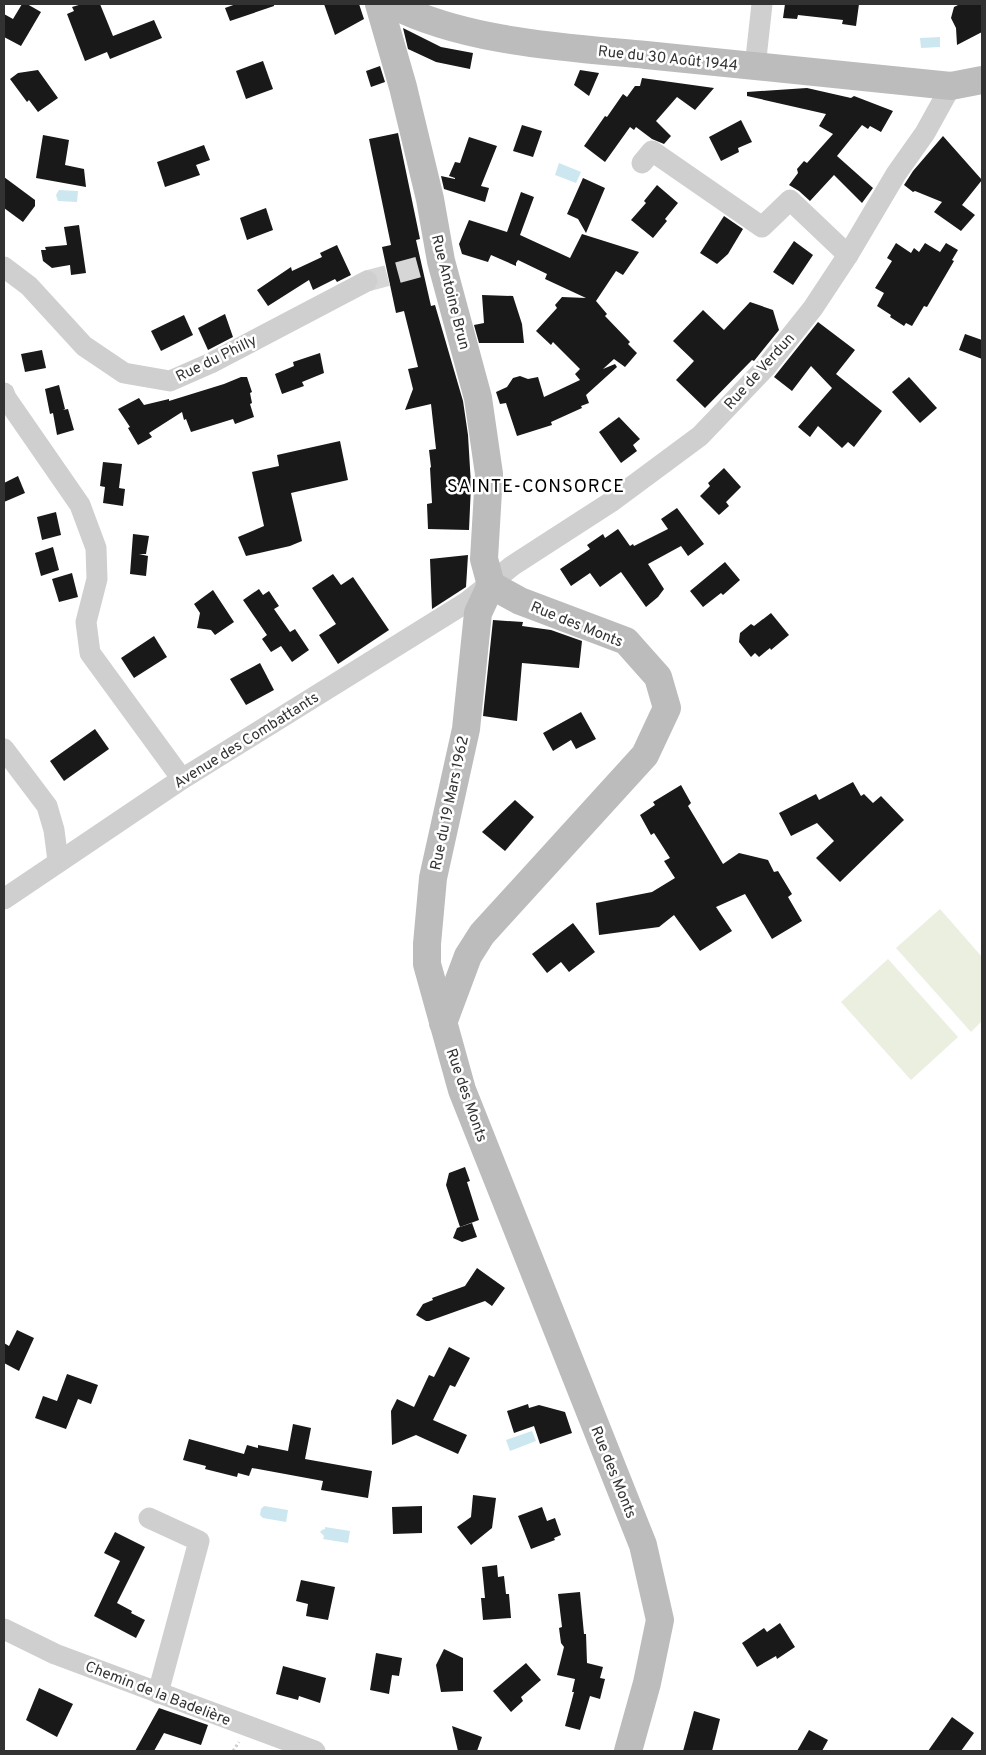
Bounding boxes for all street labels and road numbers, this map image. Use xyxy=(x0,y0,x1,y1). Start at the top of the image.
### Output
street label: Rue du 30 Août 1944 xyxy=(597,43,739,76)
street label: Rue Antoine Brun xyxy=(426,233,473,352)
street label: Rue de Verdun xyxy=(721,330,799,414)
street label: Rue du Philly xyxy=(173,332,260,387)
street label: Rue des Monts xyxy=(528,598,625,653)
street label: Avenue des Combattants xyxy=(171,689,323,794)
street label: Rue du 19 Mars 1962 xyxy=(427,734,474,872)
street label: Rue des Monts xyxy=(441,1046,490,1145)
street label: Rue des Monts xyxy=(585,1424,640,1521)
street label: Chemin de la Badelière xyxy=(82,1658,233,1731)

